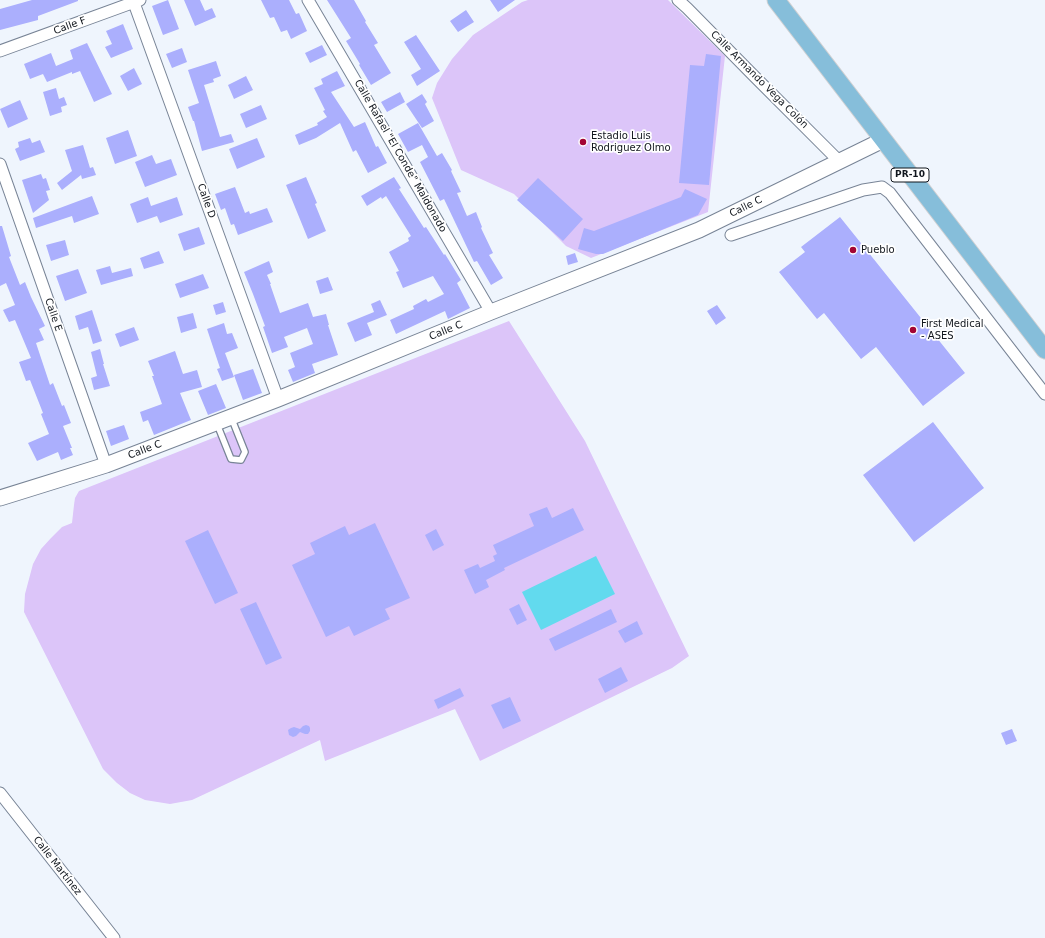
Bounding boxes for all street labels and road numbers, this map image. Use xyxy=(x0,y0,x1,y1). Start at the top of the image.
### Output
street label: Calle F xyxy=(52,15,88,37)
street label: Calle Armando Vega Colón xyxy=(708,29,810,131)
street label: Calle Rafael "El Conde" Maldonado xyxy=(351,78,449,234)
road number: PR-10 xyxy=(891,168,929,182)
street label: Calle D xyxy=(194,182,218,220)
street label: Calle C xyxy=(728,194,764,220)
street label: Calle E xyxy=(42,297,64,333)
street label: Calle C xyxy=(428,319,464,343)
street label: Calle C xyxy=(127,438,163,462)
street label: Calle Martínez xyxy=(30,834,84,898)

